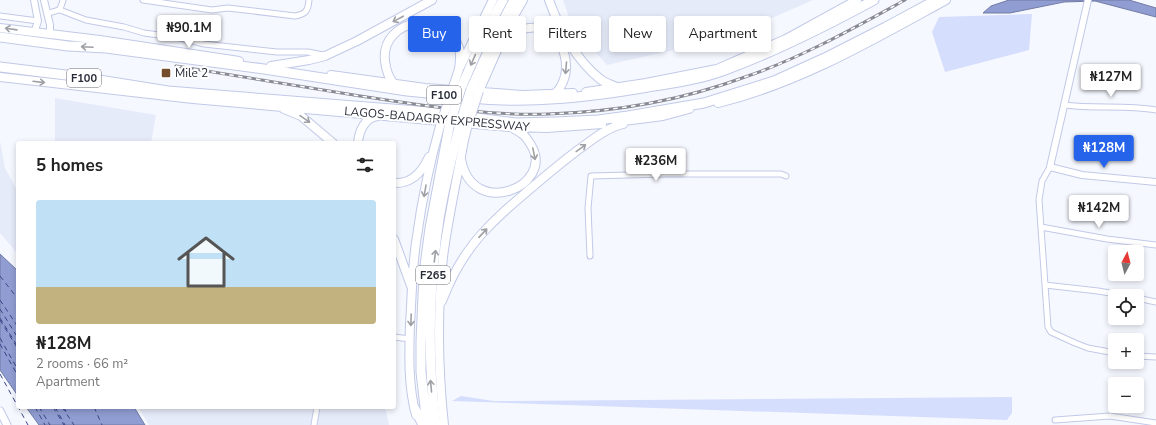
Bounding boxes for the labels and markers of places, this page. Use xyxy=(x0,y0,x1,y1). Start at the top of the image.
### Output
pin: ₦90.1M xyxy=(156,15,222,49)
pin: ₦127M xyxy=(1083,64,1139,98)
place label: Mile 2 xyxy=(175,65,208,81)
marker: Mile 2 xyxy=(160,67,172,79)
pin: ₦128M xyxy=(1076,135,1132,169)
pin: ₦236M xyxy=(628,148,684,182)
pin: ₦142M xyxy=(1071,195,1127,229)

